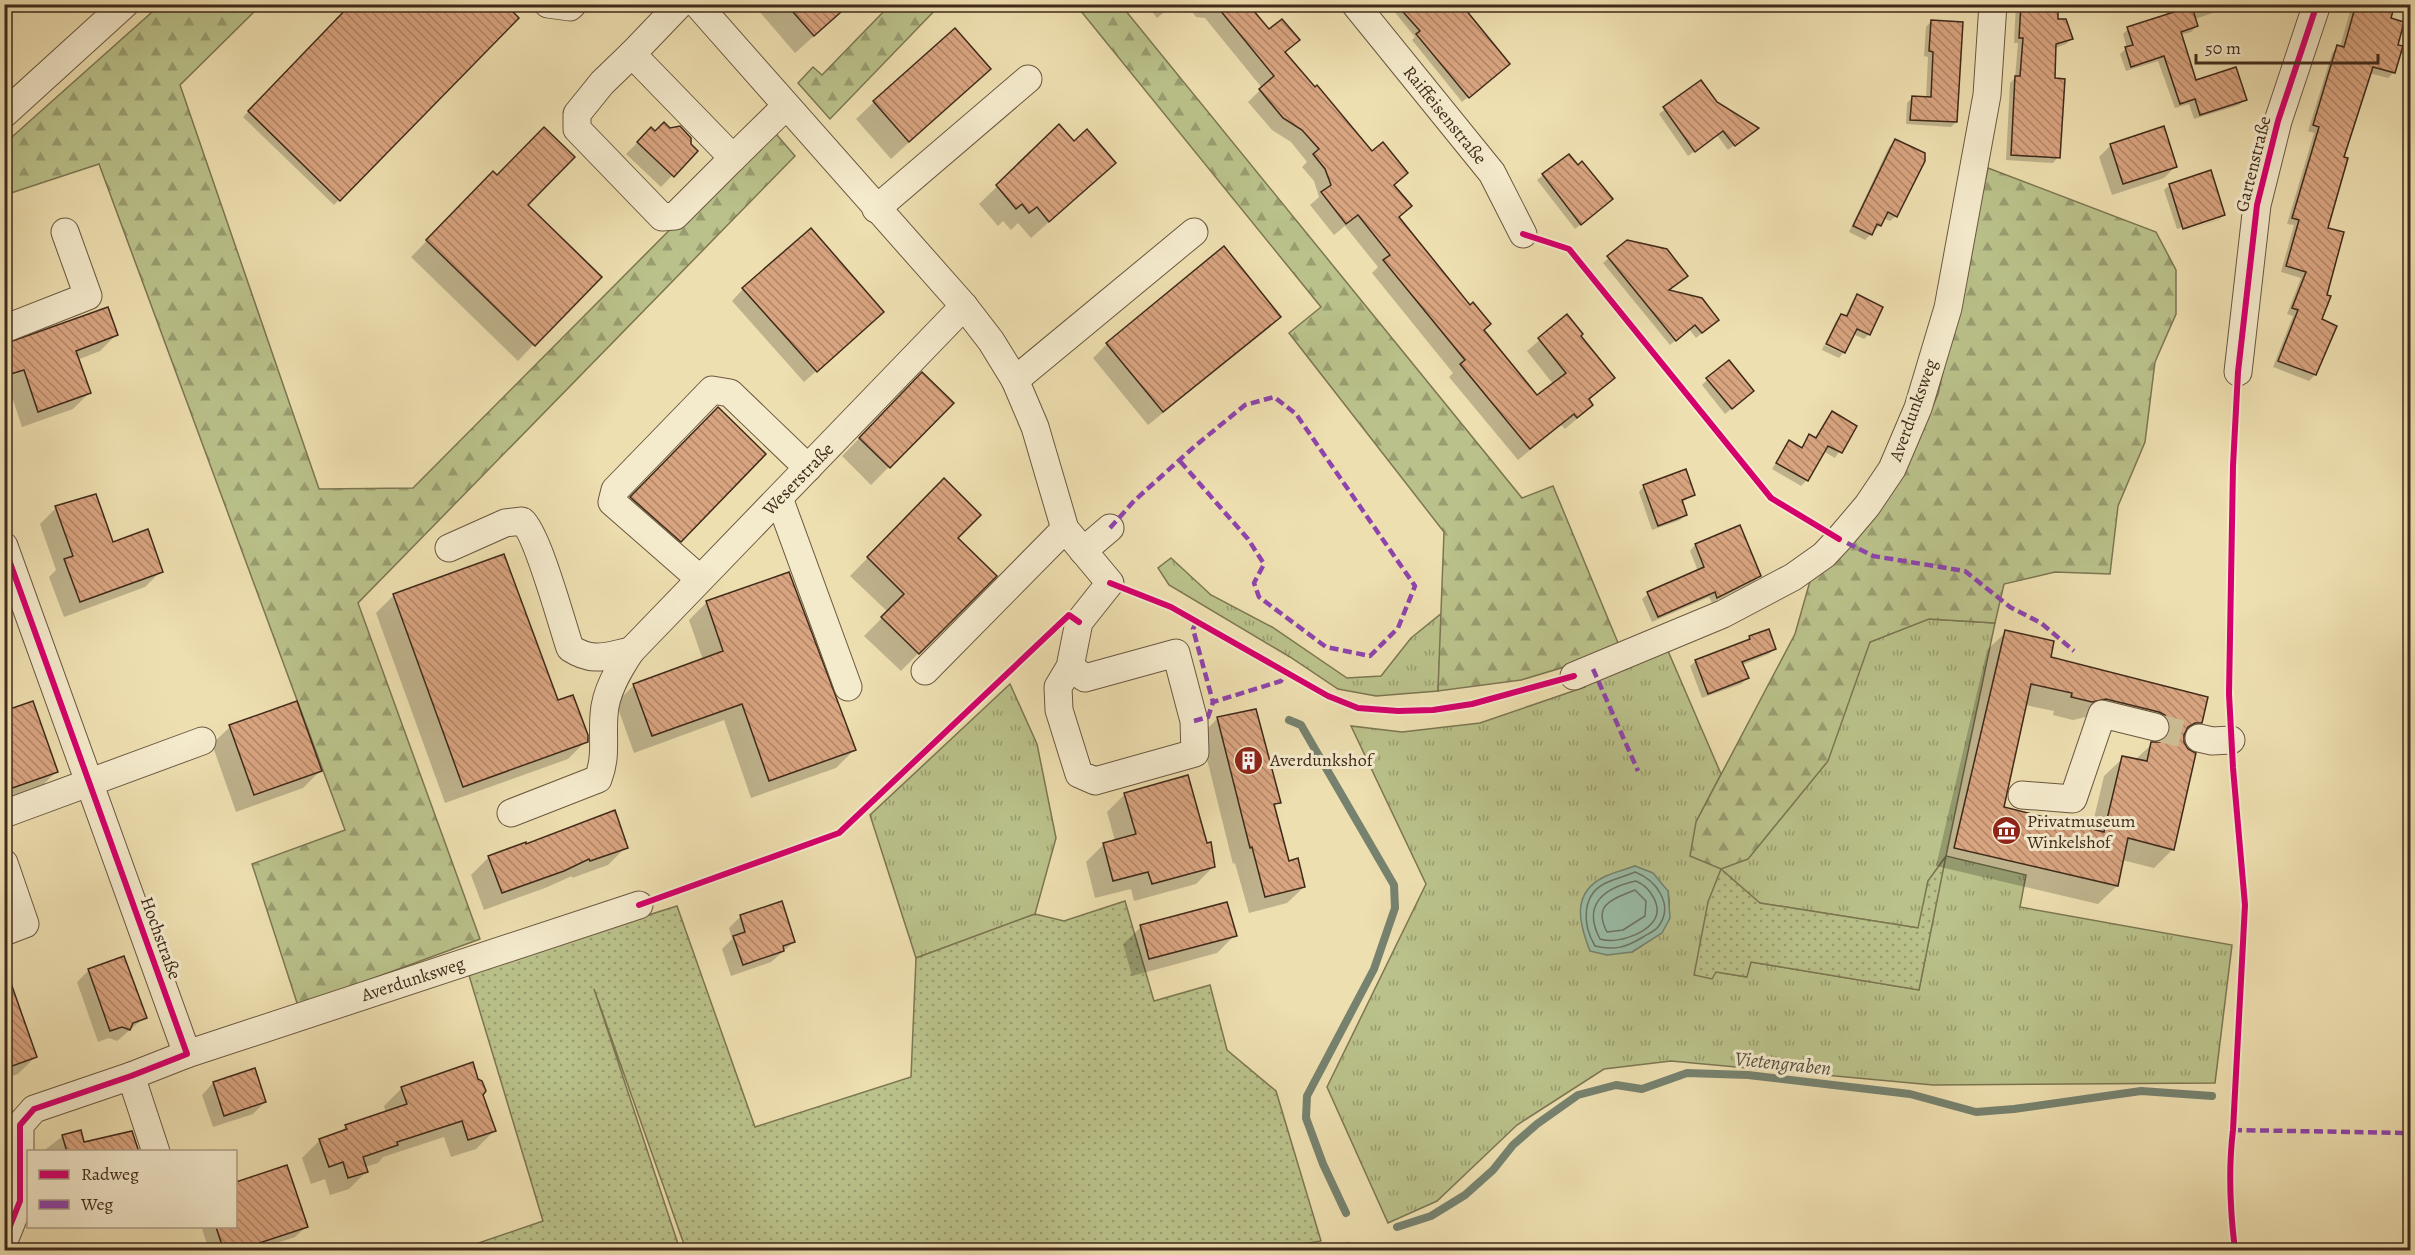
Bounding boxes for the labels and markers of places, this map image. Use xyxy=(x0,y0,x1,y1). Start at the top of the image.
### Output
building icon: Averdunkshof xyxy=(1233,744,1265,776)
place label: Averdunkshof xyxy=(1269,748,1376,772)
place label: Privatmuseum Winkelshof xyxy=(2026,809,2136,854)
museum icon: Privatmuseum Winkelshof xyxy=(1990,815,2022,847)

